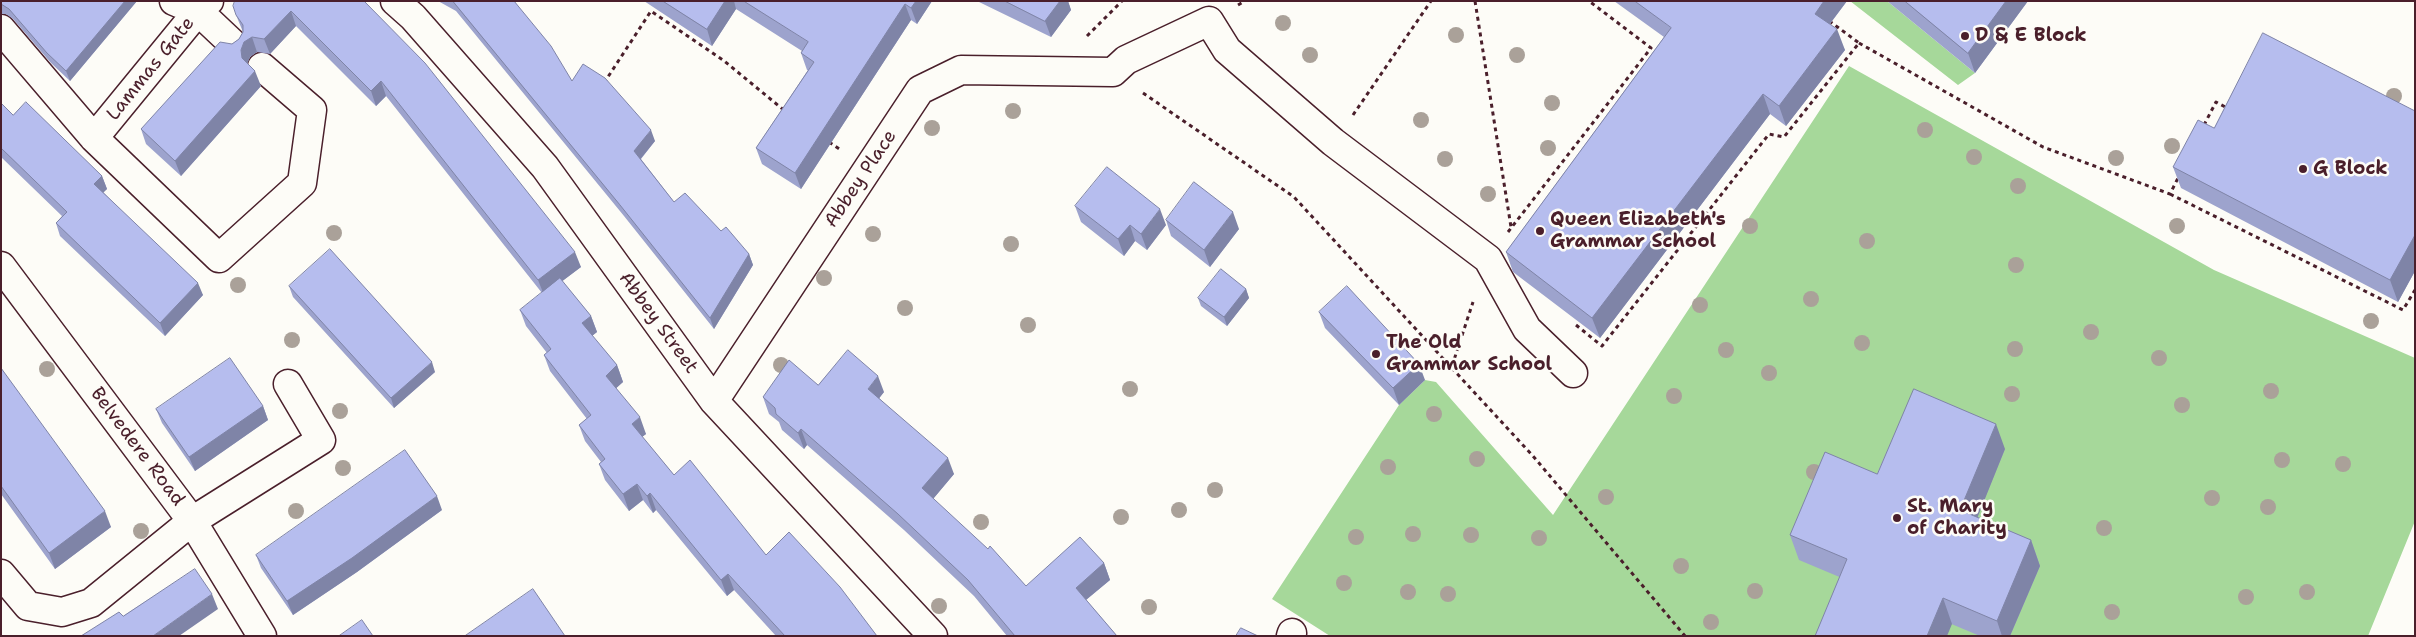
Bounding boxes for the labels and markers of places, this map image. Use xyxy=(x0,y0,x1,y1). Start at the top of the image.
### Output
place label: D & E Block xyxy=(1975,25,2087,47)
marker: D & E Block xyxy=(1959,30,1971,42)
place label: G Block xyxy=(2313,158,2388,180)
marker: G Block xyxy=(2297,163,2309,175)
place label: Queen Elizabeth's Grammar School xyxy=(1550,209,1726,253)
marker: Queen Elizabeth's Grammar School xyxy=(1534,225,1546,237)
place label: The Old Grammar School xyxy=(1386,332,1552,376)
marker: The Old Grammar School xyxy=(1370,348,1382,360)
place label: St. Mary of Charity xyxy=(1907,496,2007,540)
marker: St. Mary of Charity xyxy=(1891,512,1903,524)

